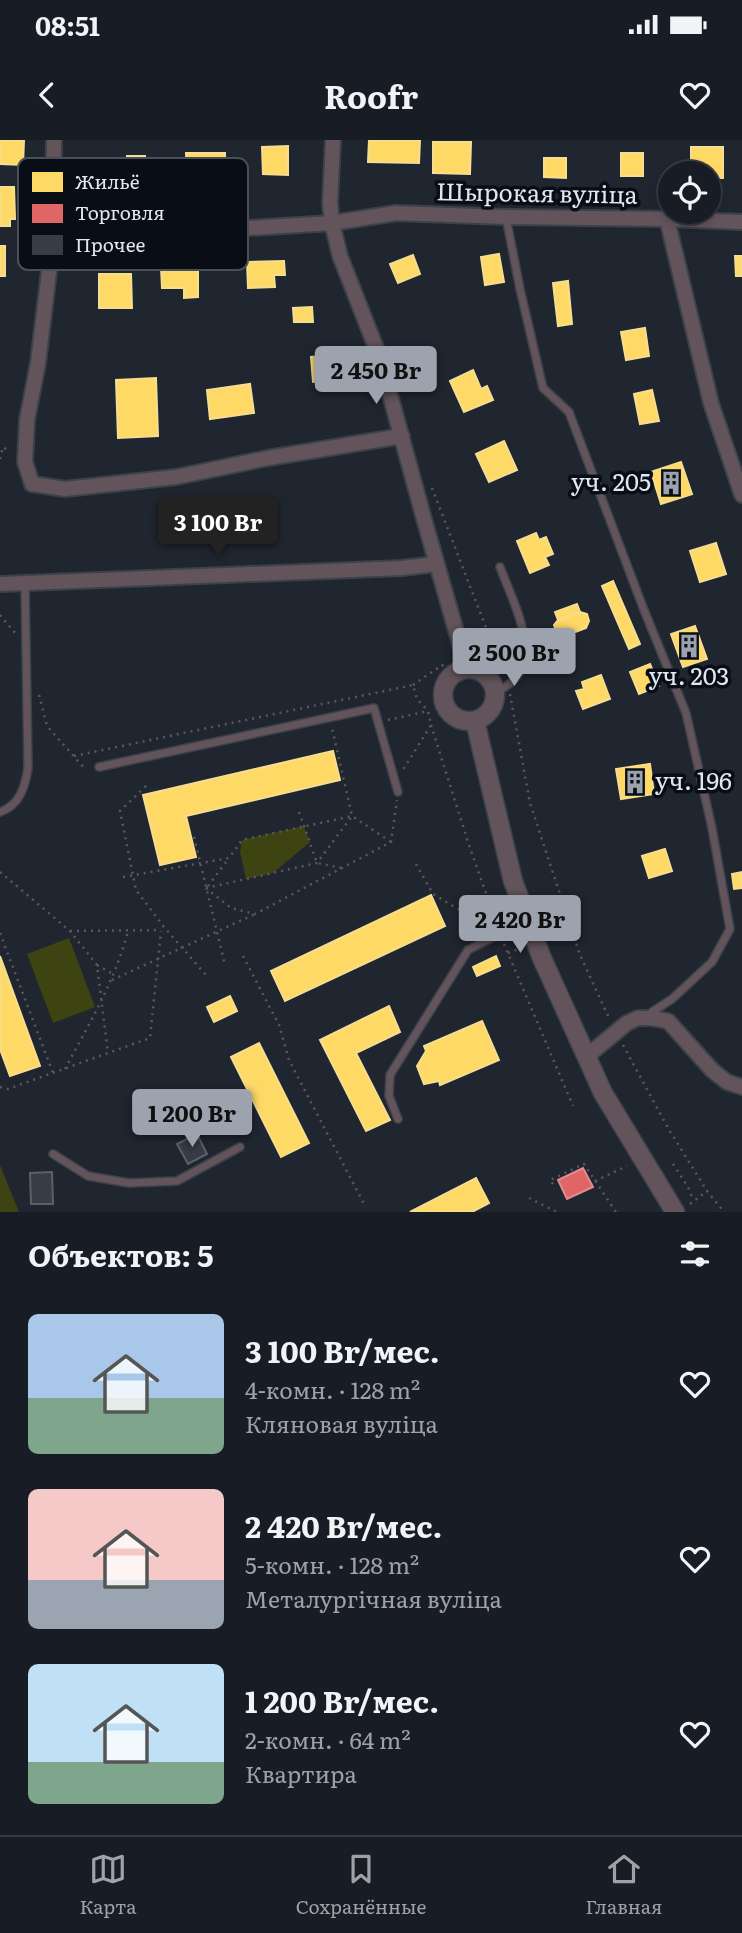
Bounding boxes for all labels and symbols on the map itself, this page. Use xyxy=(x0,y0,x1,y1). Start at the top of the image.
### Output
legend xyxy=(18,158,248,270)
text: Жильё xyxy=(75,167,140,195)
street label: Шырокая вуліца xyxy=(436,172,638,211)
text: Торговля xyxy=(75,198,165,226)
text: Прочее xyxy=(75,230,145,258)
pin: 2 450 Br xyxy=(304,346,448,406)
place label: уч. 205 xyxy=(571,463,651,498)
building icon: уч. 205 xyxy=(657,469,685,497)
pin: 3 100 Br xyxy=(146,498,290,558)
pin: 2 500 Br xyxy=(442,629,586,688)
building icon: уч. 203 xyxy=(675,632,703,660)
place label: уч. 203 xyxy=(649,657,729,692)
place label: уч. 196 xyxy=(655,762,732,797)
building icon: уч. 196 xyxy=(621,768,649,796)
pin: 2 420 Br xyxy=(448,896,592,955)
pin: 1 200 Br xyxy=(120,1090,264,1149)

